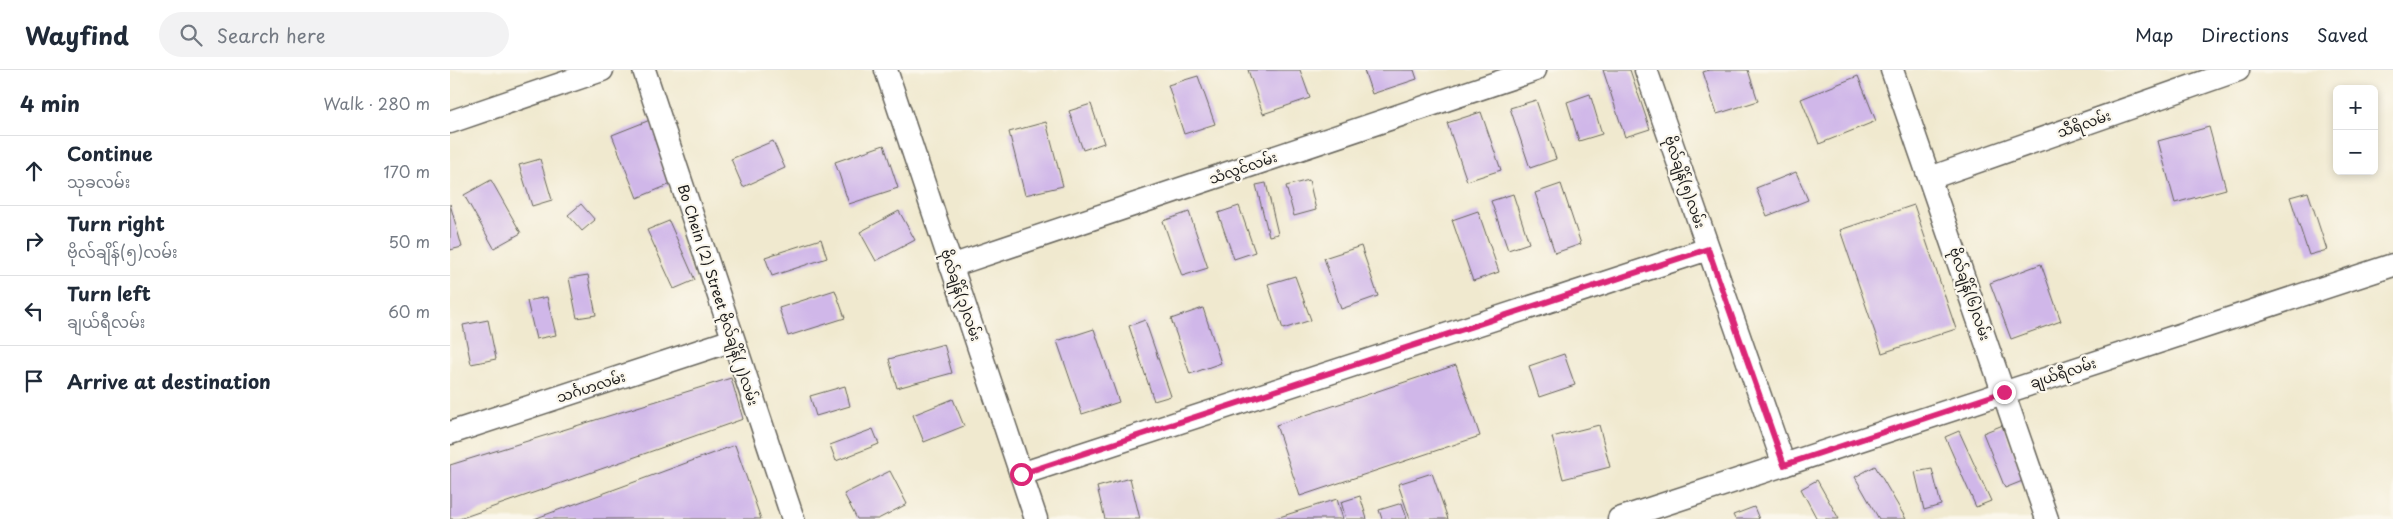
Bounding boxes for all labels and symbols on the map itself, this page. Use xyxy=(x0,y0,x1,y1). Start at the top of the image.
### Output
street label: သီရိလမ်း xyxy=(2054,105,2114,144)
street label: ဗိုလ်ချိန်(၅)လမ်း xyxy=(1658,133,1711,232)
street label: သံလွင်လမ်း xyxy=(1206,146,1280,190)
street label: Bo Chein (2) Street ဗိုလ်ချိန်(၂)လမ်း xyxy=(671,182,764,409)
street label: ဗိုလ်ချိန်(၆)လမ်း xyxy=(1943,244,1996,344)
street label: ဗိုလ်ချိန်(၃)လမ်း xyxy=(934,246,987,344)
street label: ချယ်ရီလမ်း xyxy=(2027,352,2099,395)
street label: သင်္ဂဟလမ်း xyxy=(554,366,628,407)
route end xyxy=(1993,381,2016,404)
route start xyxy=(1010,463,1033,486)

